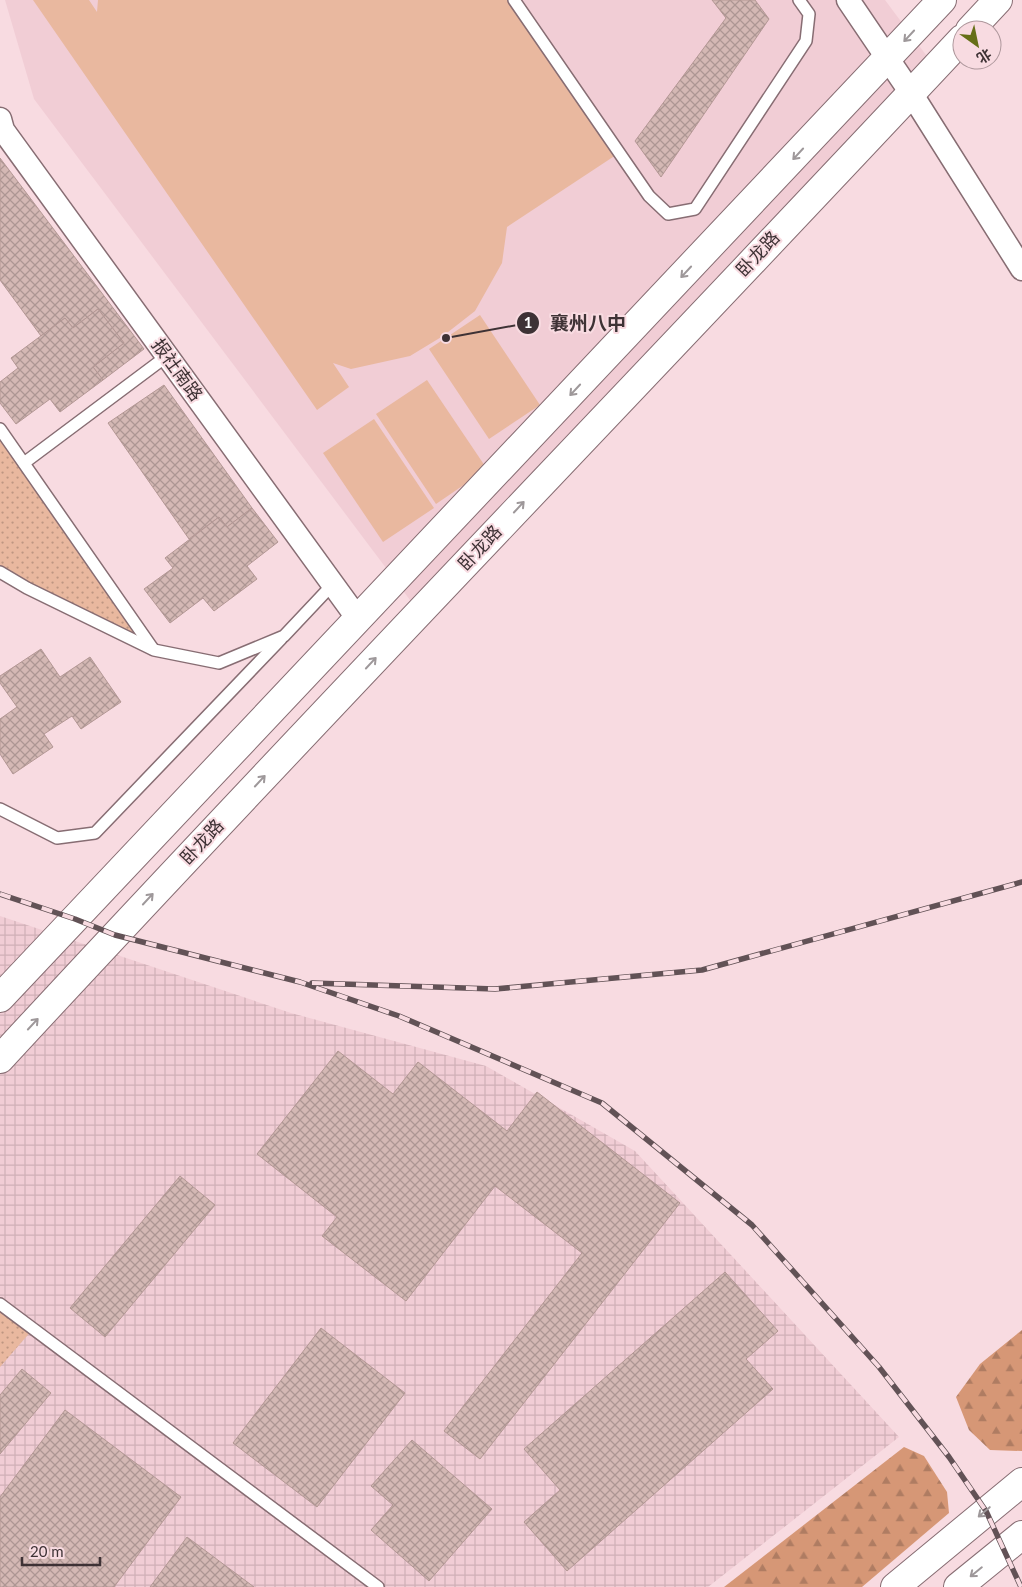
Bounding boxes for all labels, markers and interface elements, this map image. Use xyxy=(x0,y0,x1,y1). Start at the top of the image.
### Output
north arrow xyxy=(952,20,1002,70)
one-way arrow xyxy=(903,29,915,42)
text: 北 xyxy=(974,45,995,67)
one-way arrow xyxy=(792,148,804,160)
street label: 卧龙路 xyxy=(731,226,784,281)
one-way arrow xyxy=(680,266,692,278)
callout: 襄州八中 xyxy=(515,306,636,340)
text: 襄州八中 xyxy=(550,311,626,334)
text: 1 xyxy=(524,313,532,331)
street label: 报社南路 xyxy=(148,334,208,405)
one-way arrow xyxy=(569,384,581,397)
one-way arrow xyxy=(513,500,525,513)
street label: 卧龙路 xyxy=(453,520,506,575)
one-way arrow xyxy=(365,656,377,669)
one-way arrow xyxy=(254,775,266,787)
street label: 卧龙路 xyxy=(175,814,228,869)
one-way arrow xyxy=(142,893,154,906)
one-way arrow xyxy=(27,1017,39,1030)
one-way arrow xyxy=(978,1507,991,1518)
scale bar xyxy=(22,1534,100,1566)
text: 20 m xyxy=(30,1542,64,1560)
one-way arrow xyxy=(970,1567,983,1578)

